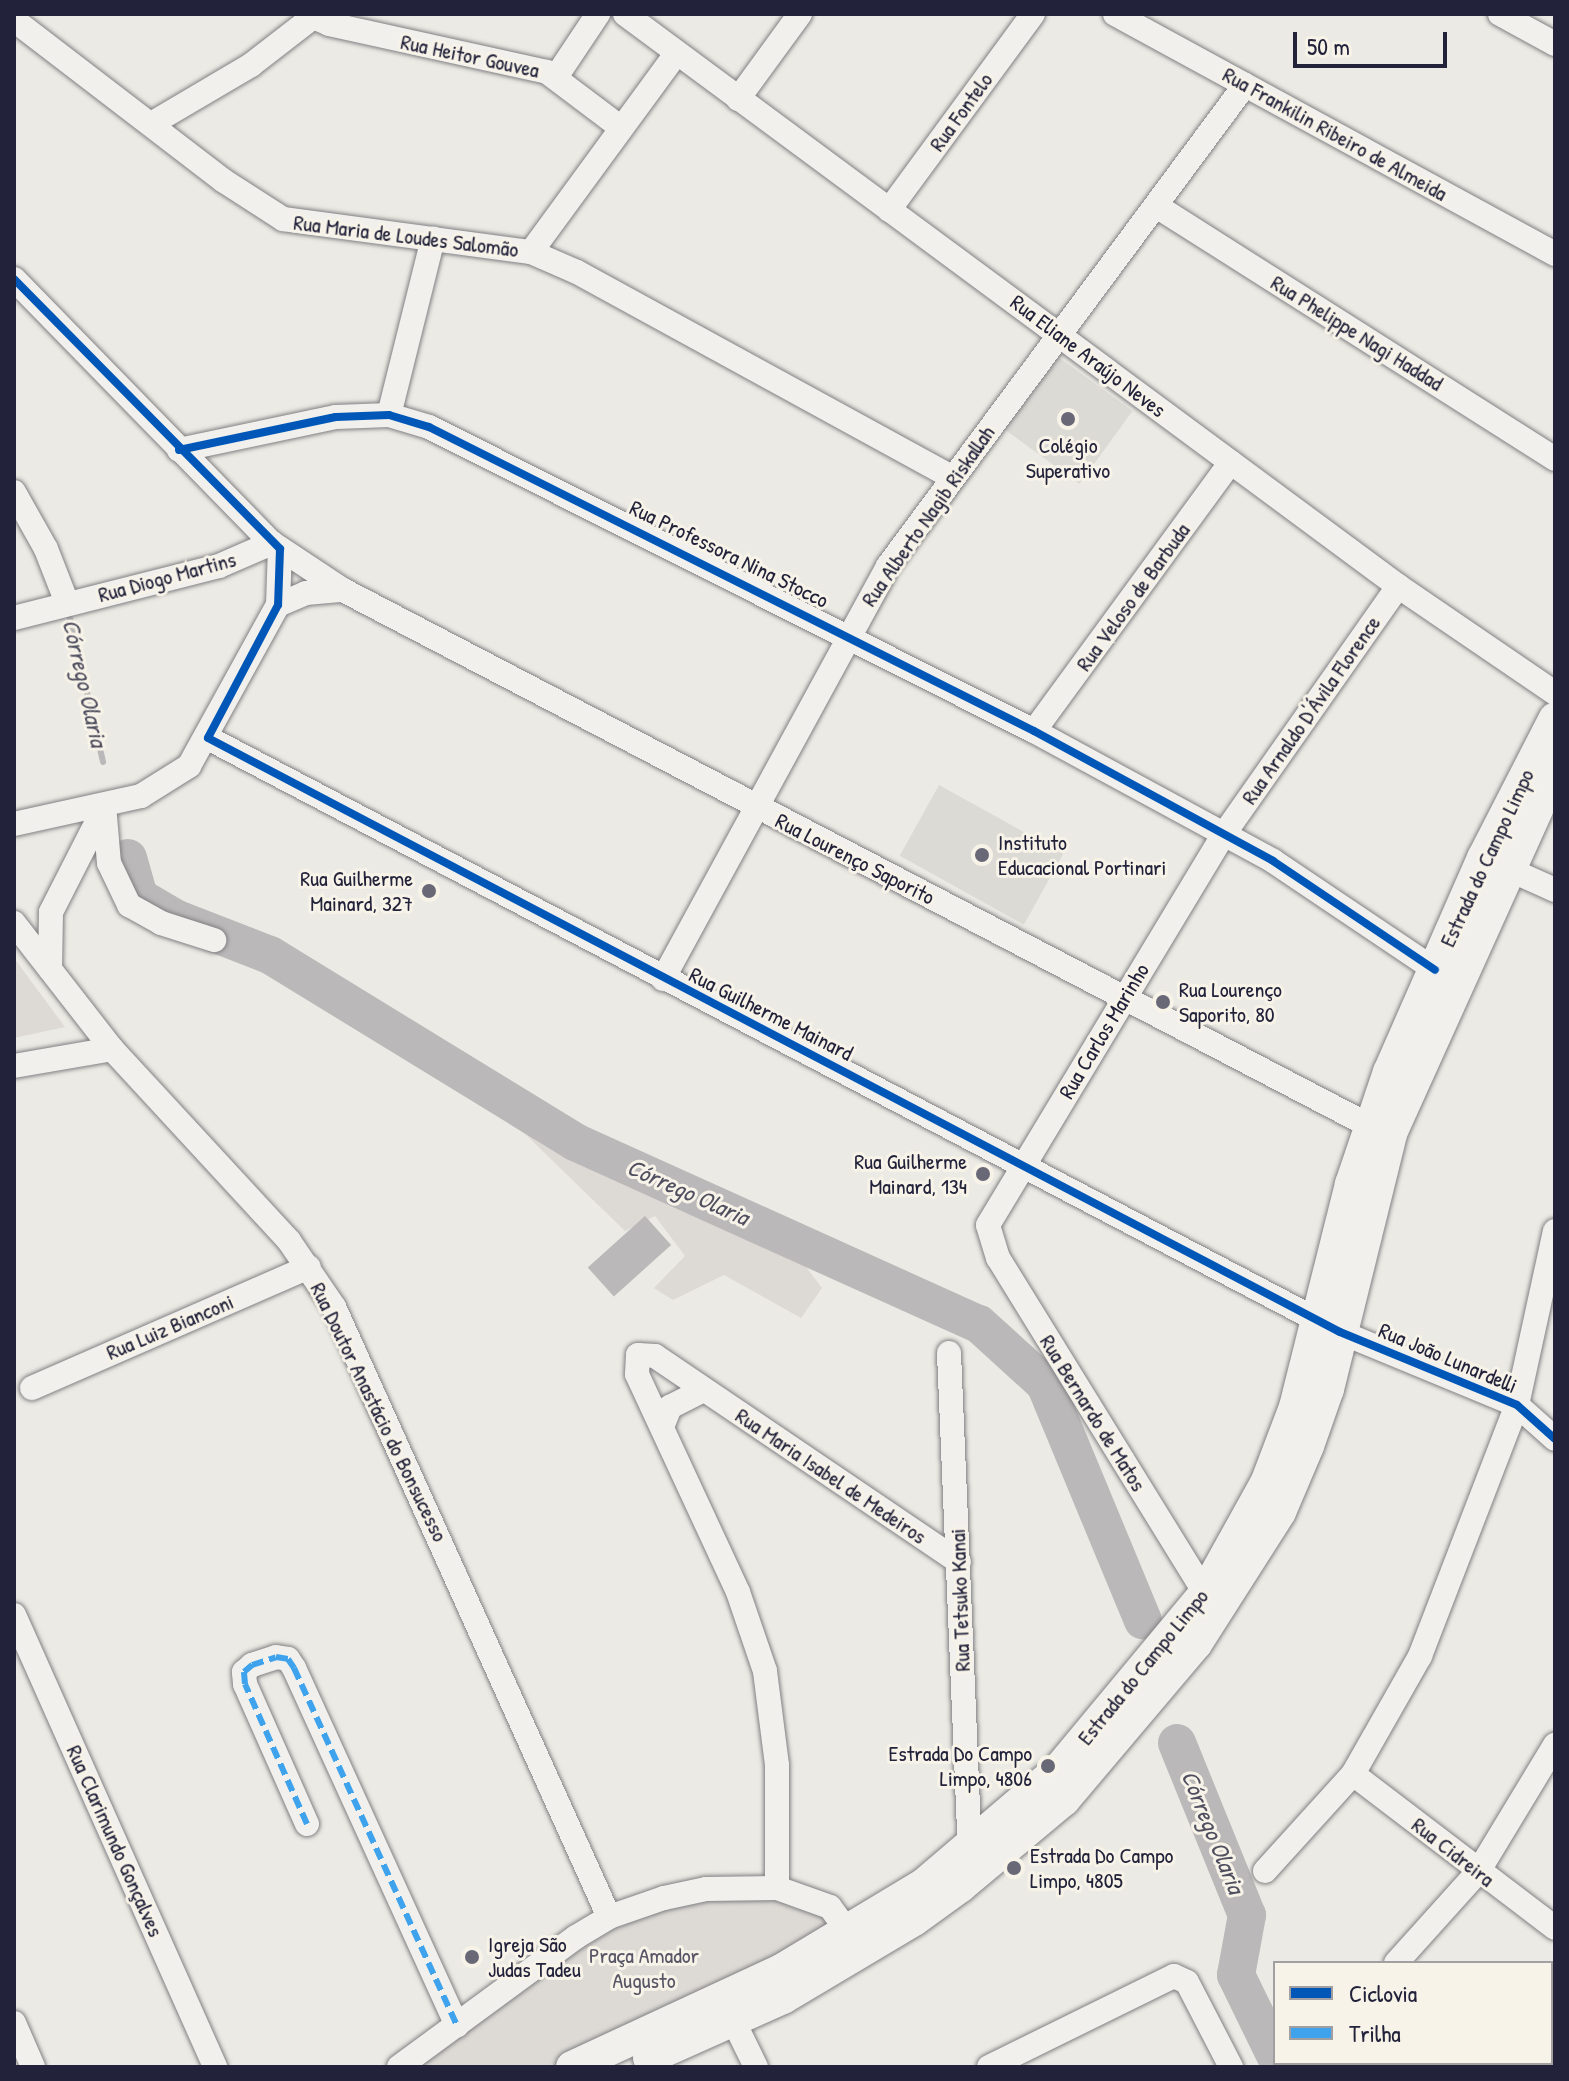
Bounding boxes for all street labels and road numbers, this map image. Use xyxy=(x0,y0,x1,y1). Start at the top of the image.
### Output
street label: Rua Heitor Gouvea xyxy=(398,28,542,84)
street label: Rua Frankilin Ribeiro de Almeida xyxy=(1218,61,1452,207)
street label: Rua Fontelo xyxy=(924,68,998,156)
street label: Rua Maria de Loudes Salomão xyxy=(292,209,520,263)
street label: Rua Phelippe Nagi Haddad xyxy=(1266,269,1448,397)
street label: Rua Eliane Araújo Neves xyxy=(1005,289,1171,423)
street label: Rua Alberto Nagib Riskallah xyxy=(856,421,1000,611)
street label: Rua Professora Nina Stocco xyxy=(625,494,833,614)
street label: Rua Veloso de Barbuda xyxy=(1070,518,1196,676)
street label: Rua Diogo Martins xyxy=(95,546,239,608)
street label: Rua Arnaldo D'Ávila Florence xyxy=(1236,611,1386,809)
street label: Estrada do Campo Limpo xyxy=(1434,765,1540,951)
street label: Rua Lourenço Saporito xyxy=(771,808,939,910)
street label: Rua Carlos Marinho xyxy=(1053,959,1155,1103)
street label: Rua Guilherme Mainard xyxy=(685,961,857,1067)
street label: Rua Doutor Anastácio do Bonsucesso xyxy=(305,1278,453,1546)
street label: Rua Luiz Bianconi xyxy=(102,1288,238,1366)
street label: Rua João Lunardelli xyxy=(1375,1317,1521,1399)
street label: Rua Bernardo de Matos xyxy=(1034,1330,1152,1496)
street label: Rua Maria Isabel de Medeiros xyxy=(731,1402,931,1550)
street label: Rua Tetsuko Kanai xyxy=(944,1528,976,1672)
street label: Estrada do Campo Limpo xyxy=(1072,1584,1214,1750)
street label: Rua Clarimundo Gonçalves xyxy=(61,1741,169,1941)
street label: Rua Cidreira xyxy=(1407,1812,1499,1892)

